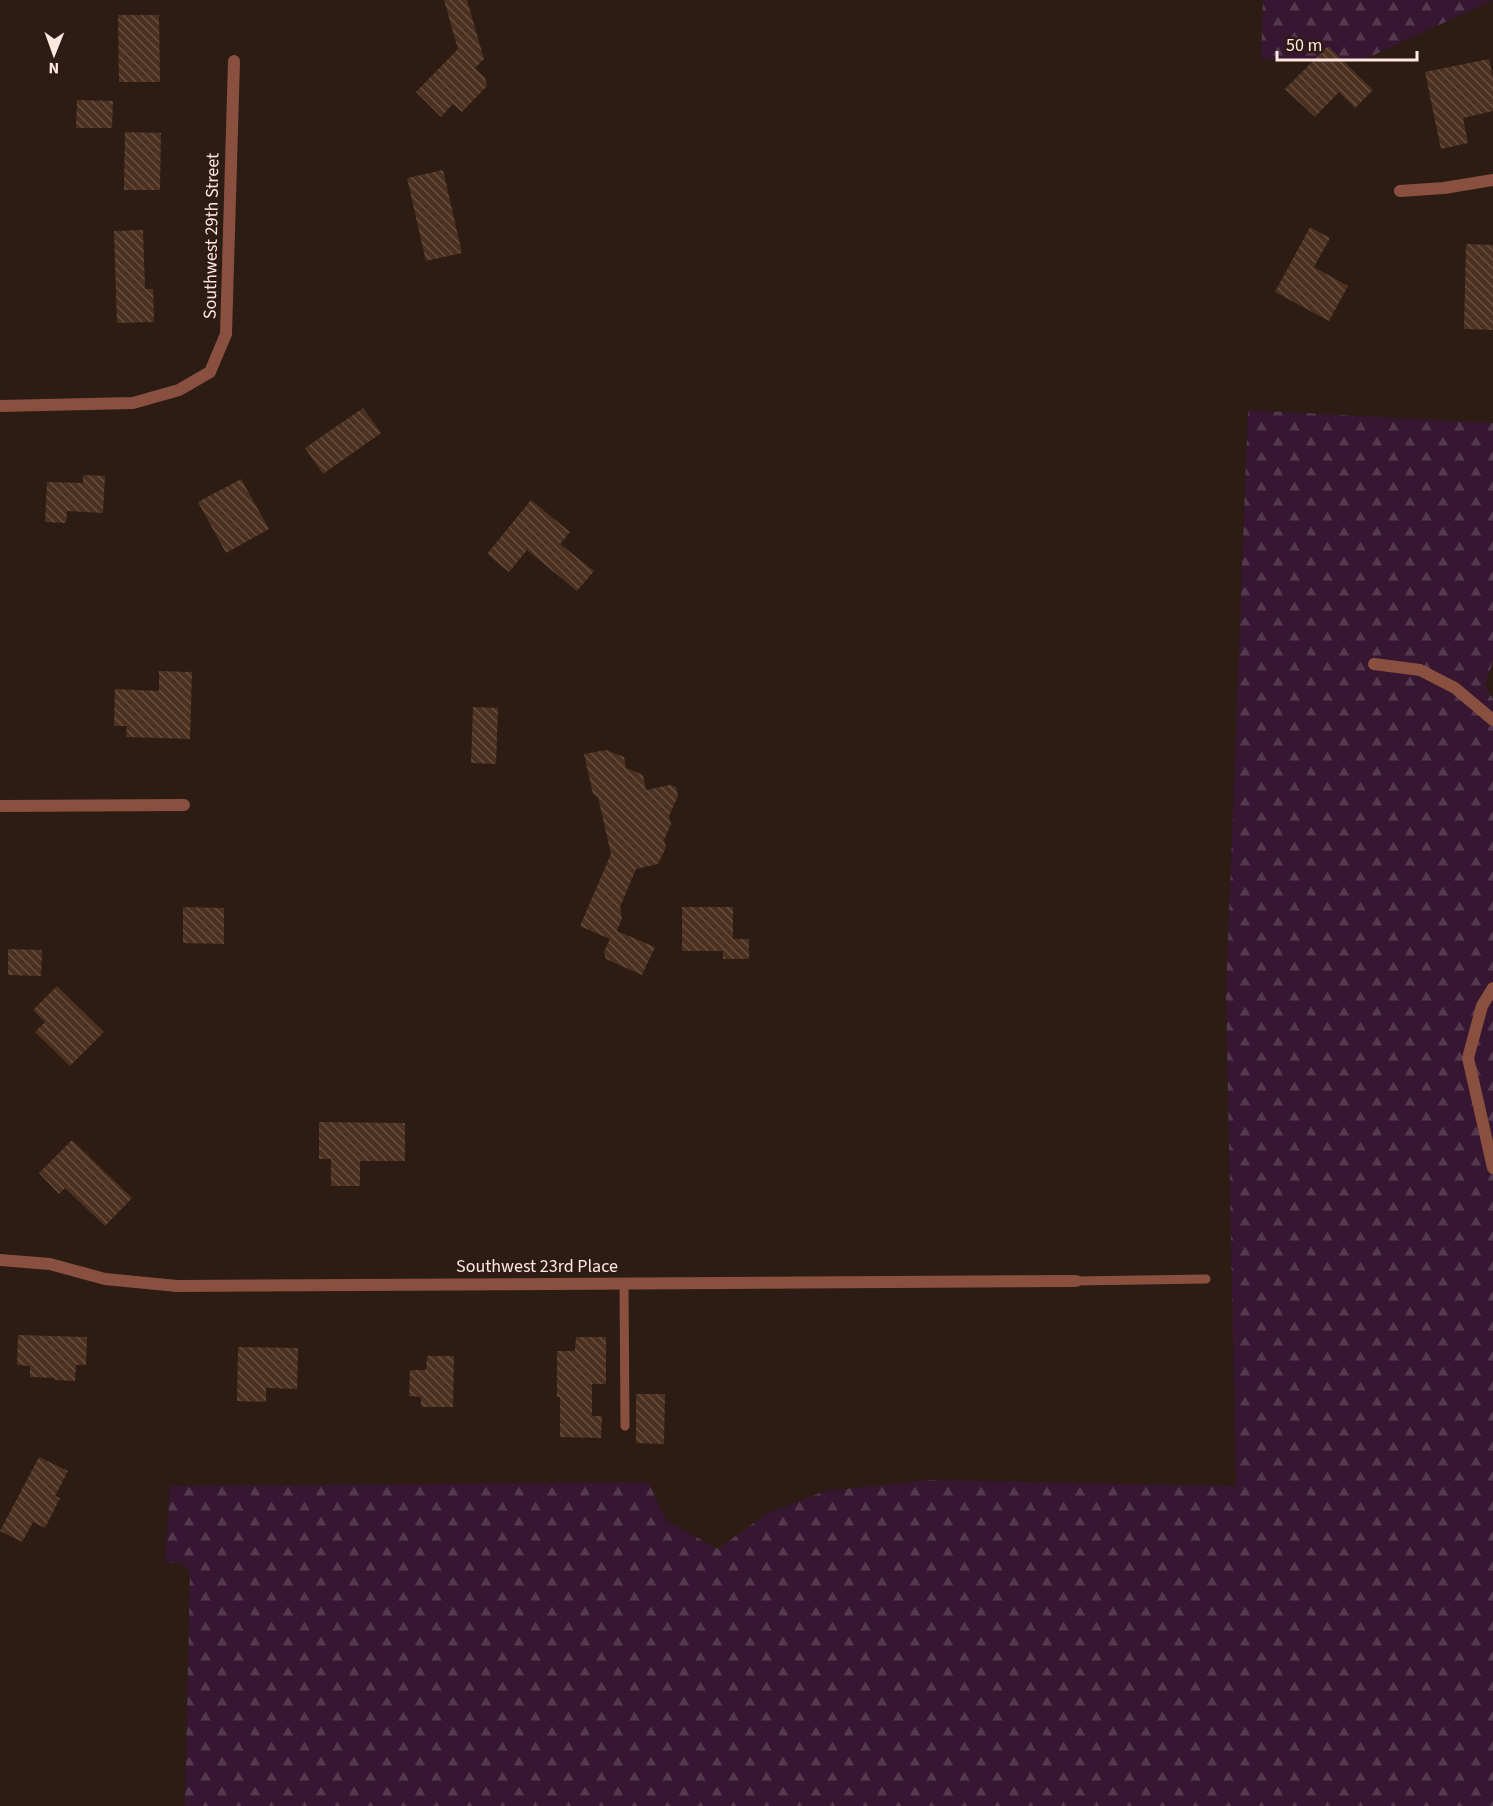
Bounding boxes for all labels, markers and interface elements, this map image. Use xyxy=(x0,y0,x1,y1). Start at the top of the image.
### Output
north arrow xyxy=(24,24,84,84)
scale bar xyxy=(1277,24,1416,62)
text: 50 m xyxy=(1286,33,1322,58)
text: N xyxy=(48,57,59,79)
street label: Southwest 29th Street xyxy=(198,153,225,319)
street label: Southwest 23rd Place xyxy=(456,1254,618,1279)

